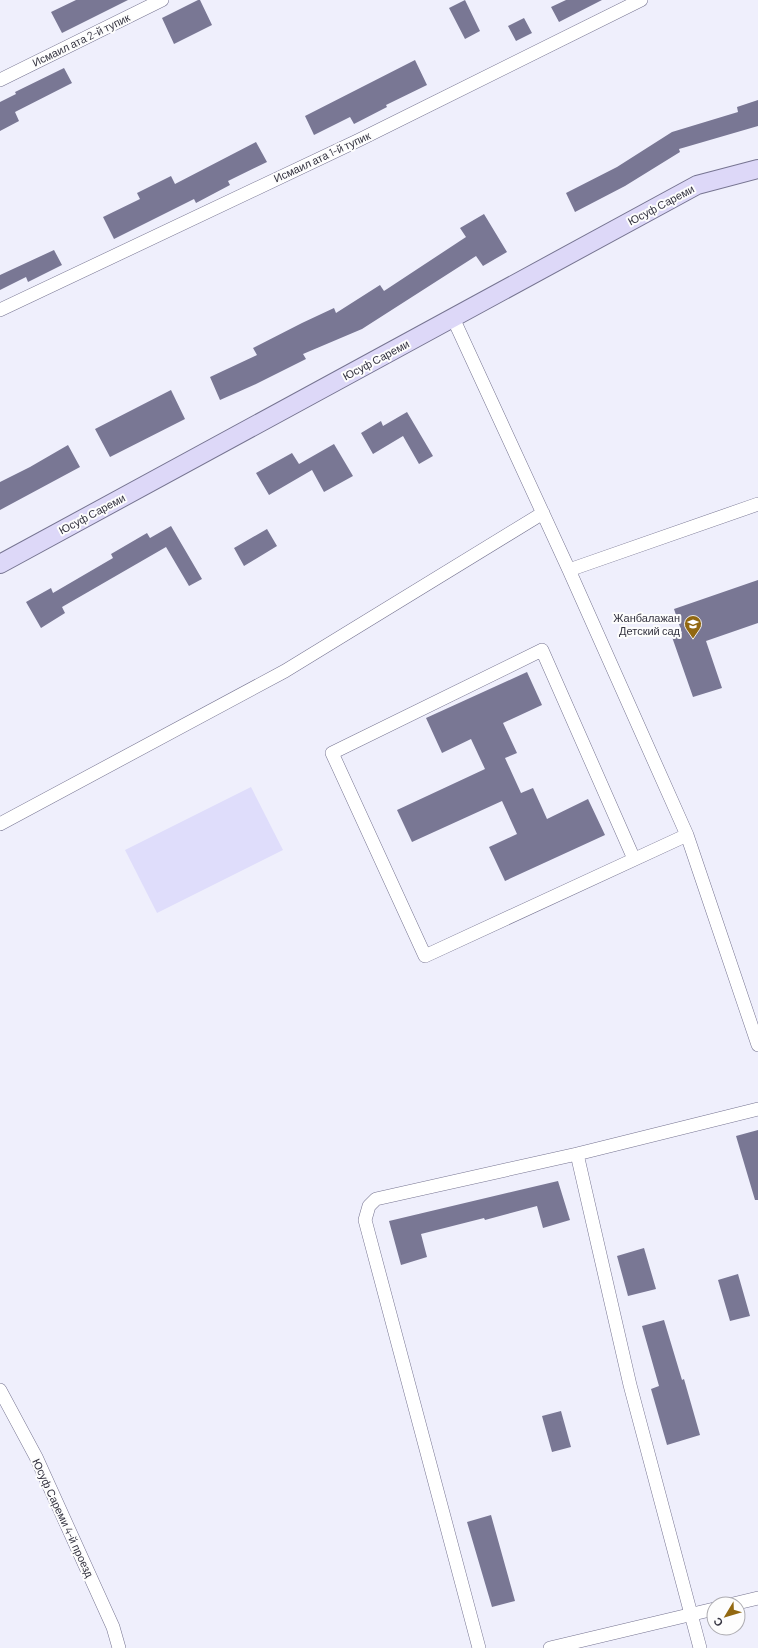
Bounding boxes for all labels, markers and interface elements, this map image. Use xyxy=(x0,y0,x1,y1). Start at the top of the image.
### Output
street label: Исмаил ата 2-й тупик xyxy=(30,10,132,69)
street label: Исмаил ата 1-й тупик xyxy=(271,128,372,185)
street label: Юсуф Сареми xyxy=(625,182,696,228)
street label: Юсуф Сареми xyxy=(340,337,411,383)
street label: Юсуф Сареми xyxy=(56,491,127,537)
place label: Жанбалажан Детский сад xyxy=(613,611,681,637)
school or university icon: Жанбалажан Детский сад xyxy=(683,614,703,639)
street label: Юсуф Сареми 4-й проезд xyxy=(30,1456,97,1580)
north arrow xyxy=(706,1596,746,1636)
text: С xyxy=(710,1615,725,1630)

